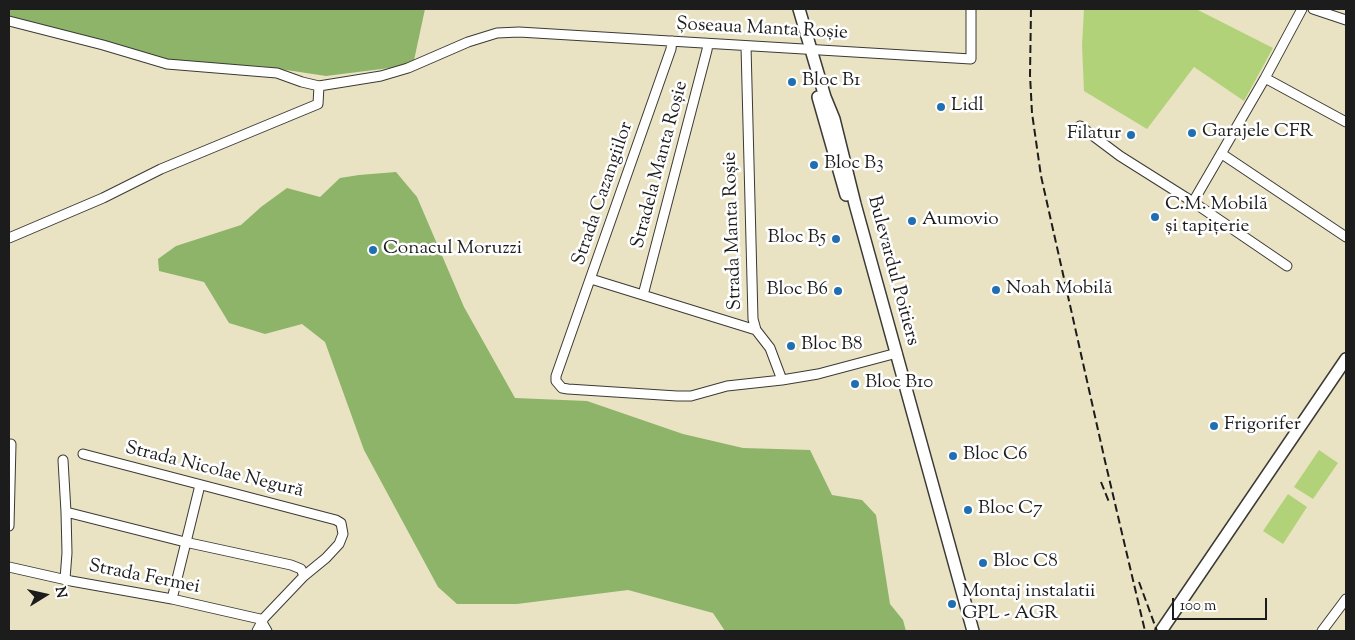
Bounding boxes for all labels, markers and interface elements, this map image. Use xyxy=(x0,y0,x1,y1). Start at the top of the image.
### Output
street label: Șoseaua Manta Roșie xyxy=(676,14,848,46)
place label: Bloc B1 xyxy=(802,71,860,93)
marker: Bloc B1 xyxy=(786,76,798,88)
street label: Stradela Manta Roșie xyxy=(628,79,694,251)
place label: Lidl xyxy=(951,96,984,118)
marker: Lidl xyxy=(935,101,947,113)
street label: Strada Cazangiilor xyxy=(569,119,639,269)
place label: Garajele CFR xyxy=(1202,122,1313,144)
place label: Filatur xyxy=(1067,124,1121,146)
marker: Garajele CFR xyxy=(1186,127,1198,139)
marker: Filatur xyxy=(1125,129,1137,141)
street label: Strada Manta Roșie xyxy=(720,151,748,311)
place label: Bloc B3 xyxy=(824,154,884,176)
marker: Bloc B3 xyxy=(808,159,820,171)
street label: Bulevardul Poitiers xyxy=(861,194,923,348)
place label: C.M. Mobilă și tapițerie xyxy=(1165,195,1268,239)
place label: Aumovio xyxy=(922,210,999,232)
marker: C.M. Mobilă și tapițerie xyxy=(1149,211,1161,223)
marker: Aumovio xyxy=(906,215,918,227)
place label: Bloc B5 xyxy=(768,228,826,250)
marker: Bloc B5 xyxy=(830,233,842,245)
place label: Conacul Moruzzi xyxy=(383,239,522,261)
marker: Conacul Moruzzi xyxy=(367,244,379,256)
place label: Noah Mobilă xyxy=(1006,279,1112,301)
place label: Bloc B6 xyxy=(767,280,828,302)
marker: Noah Mobilă xyxy=(990,284,1002,296)
marker: Bloc B6 xyxy=(832,285,844,297)
place label: Bloc B8 xyxy=(801,335,862,357)
marker: Bloc B8 xyxy=(785,340,797,352)
place label: Bloc B10 xyxy=(865,373,933,395)
marker: Bloc B10 xyxy=(849,378,861,390)
place label: Frigorifer xyxy=(1224,415,1301,437)
marker: Frigorifer xyxy=(1208,420,1220,432)
street label: Strada Nicolae Negură xyxy=(123,438,305,504)
place label: Bloc C6 xyxy=(963,445,1028,467)
marker: Bloc C6 xyxy=(947,450,959,462)
place label: Bloc C7 xyxy=(978,499,1043,521)
marker: Bloc C7 xyxy=(962,504,974,516)
place label: Bloc C8 xyxy=(993,552,1058,574)
street label: Strada Fermei xyxy=(86,556,202,600)
marker: Bloc C8 xyxy=(977,557,989,569)
north arrow xyxy=(20,570,70,620)
place label: Montaj instalatii GPL - AGR xyxy=(962,582,1095,626)
text: N xyxy=(49,585,71,600)
scale bar xyxy=(1175,588,1270,620)
text: 100 m xyxy=(1180,596,1216,617)
marker: Montaj instalatii GPL - AGR xyxy=(946,598,958,610)

